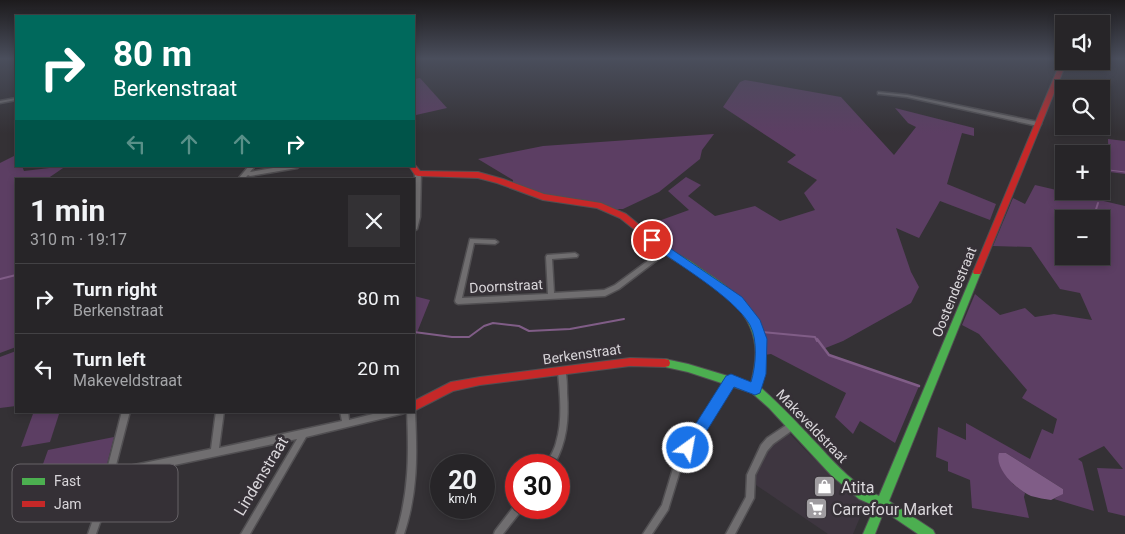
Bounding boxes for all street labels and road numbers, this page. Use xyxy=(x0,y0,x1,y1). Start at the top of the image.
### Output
street label: Oostendestraat xyxy=(929,244,980,339)
street label: Doornstraat xyxy=(469,276,544,296)
street label: Berkenstraat xyxy=(542,341,623,367)
street label: Makeveldstraat xyxy=(773,386,851,466)
street label: Lindenstraat xyxy=(230,433,292,519)

